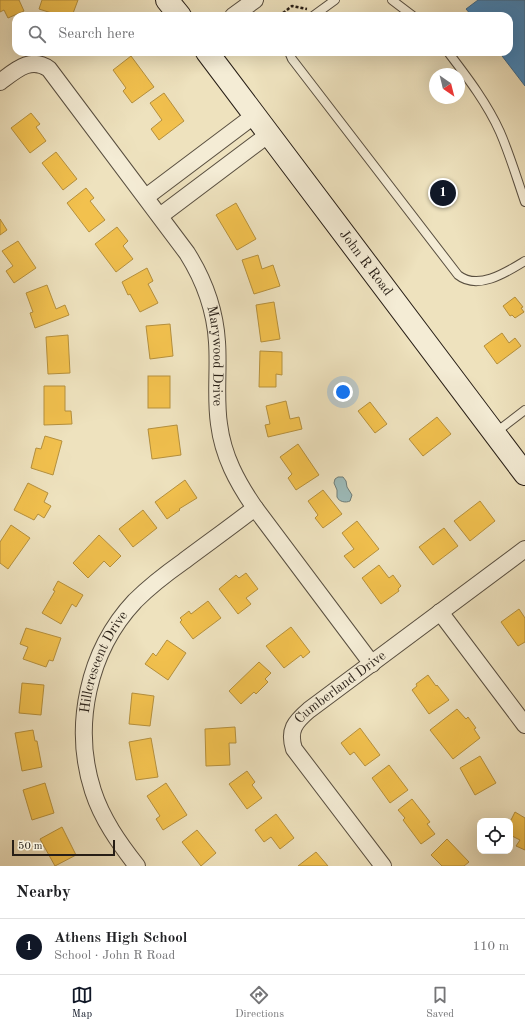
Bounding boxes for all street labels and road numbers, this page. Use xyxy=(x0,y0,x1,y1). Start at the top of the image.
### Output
street label: John R Road xyxy=(337,227,395,299)
street label: Marywood Drive xyxy=(204,304,225,406)
street label: Hillcrescent Drive xyxy=(78,609,130,714)
street label: Cumberland Drive xyxy=(292,648,388,726)

